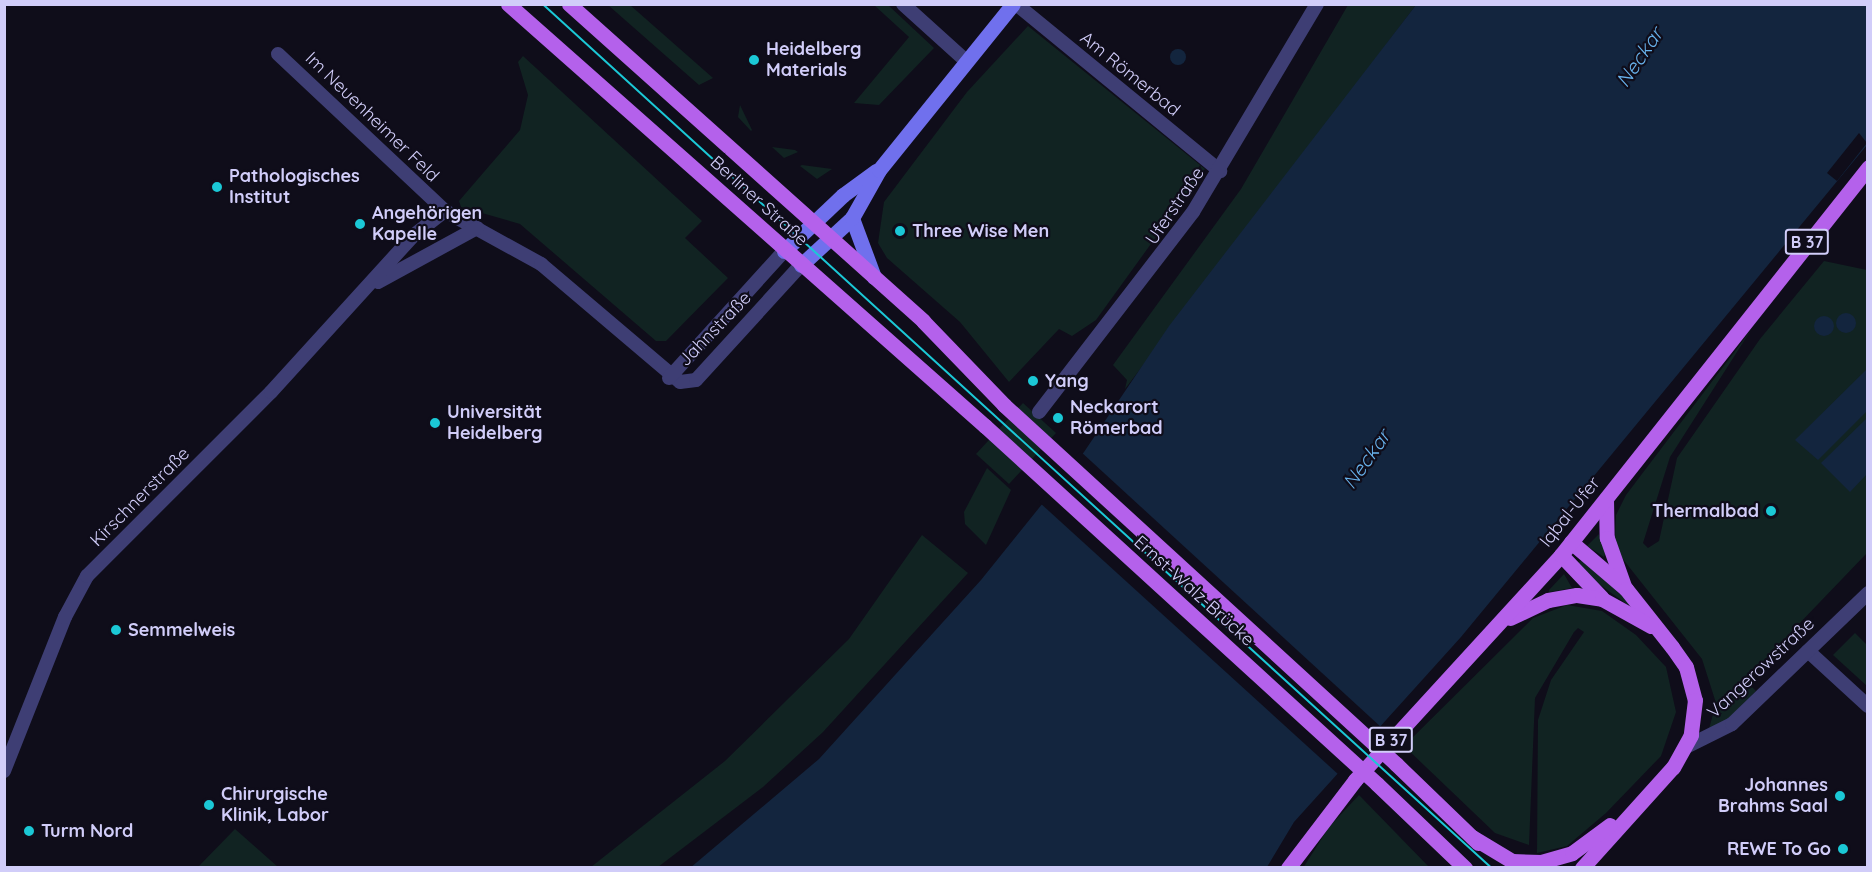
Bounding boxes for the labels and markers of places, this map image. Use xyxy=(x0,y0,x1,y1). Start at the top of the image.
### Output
place label: Heidelberg Materials xyxy=(766,39,862,82)
marker: Heidelberg Materials xyxy=(747,53,761,67)
place label: Pathologisches Institut xyxy=(229,166,360,208)
marker: Pathologisches Institut xyxy=(210,180,224,194)
place label: Angehörigen Kapelle xyxy=(372,203,482,246)
marker: Angehörigen Kapelle xyxy=(353,217,367,231)
place label: Three Wise Men xyxy=(912,220,1049,242)
marker: Three Wise Men xyxy=(893,224,907,238)
place label: Yang xyxy=(1045,370,1089,392)
marker: Yang xyxy=(1026,374,1040,388)
place label: Neckarort Römerbad xyxy=(1070,397,1163,440)
place label: Universität Heidelberg xyxy=(447,402,543,444)
marker: Neckarort Römerbad xyxy=(1051,411,1065,425)
marker: Universität Heidelberg xyxy=(428,416,442,430)
place label: Thermalbad xyxy=(1652,500,1759,522)
marker: Thermalbad xyxy=(1764,504,1778,518)
place label: Semmelweis xyxy=(128,619,235,641)
marker: Semmelweis xyxy=(109,623,123,637)
place label: Johannes Brahms Saal xyxy=(1718,775,1828,818)
place label: Chirurgische Klinik, Labor xyxy=(221,784,329,826)
marker: Johannes Brahms Saal xyxy=(1833,789,1847,803)
marker: Chirurgische Klinik, Labor xyxy=(202,798,216,812)
place label: Turm Nord xyxy=(41,820,133,842)
marker: Turm Nord xyxy=(22,824,36,838)
place label: REWE To Go xyxy=(1727,838,1831,860)
marker: REWE To Go xyxy=(1836,842,1850,856)

